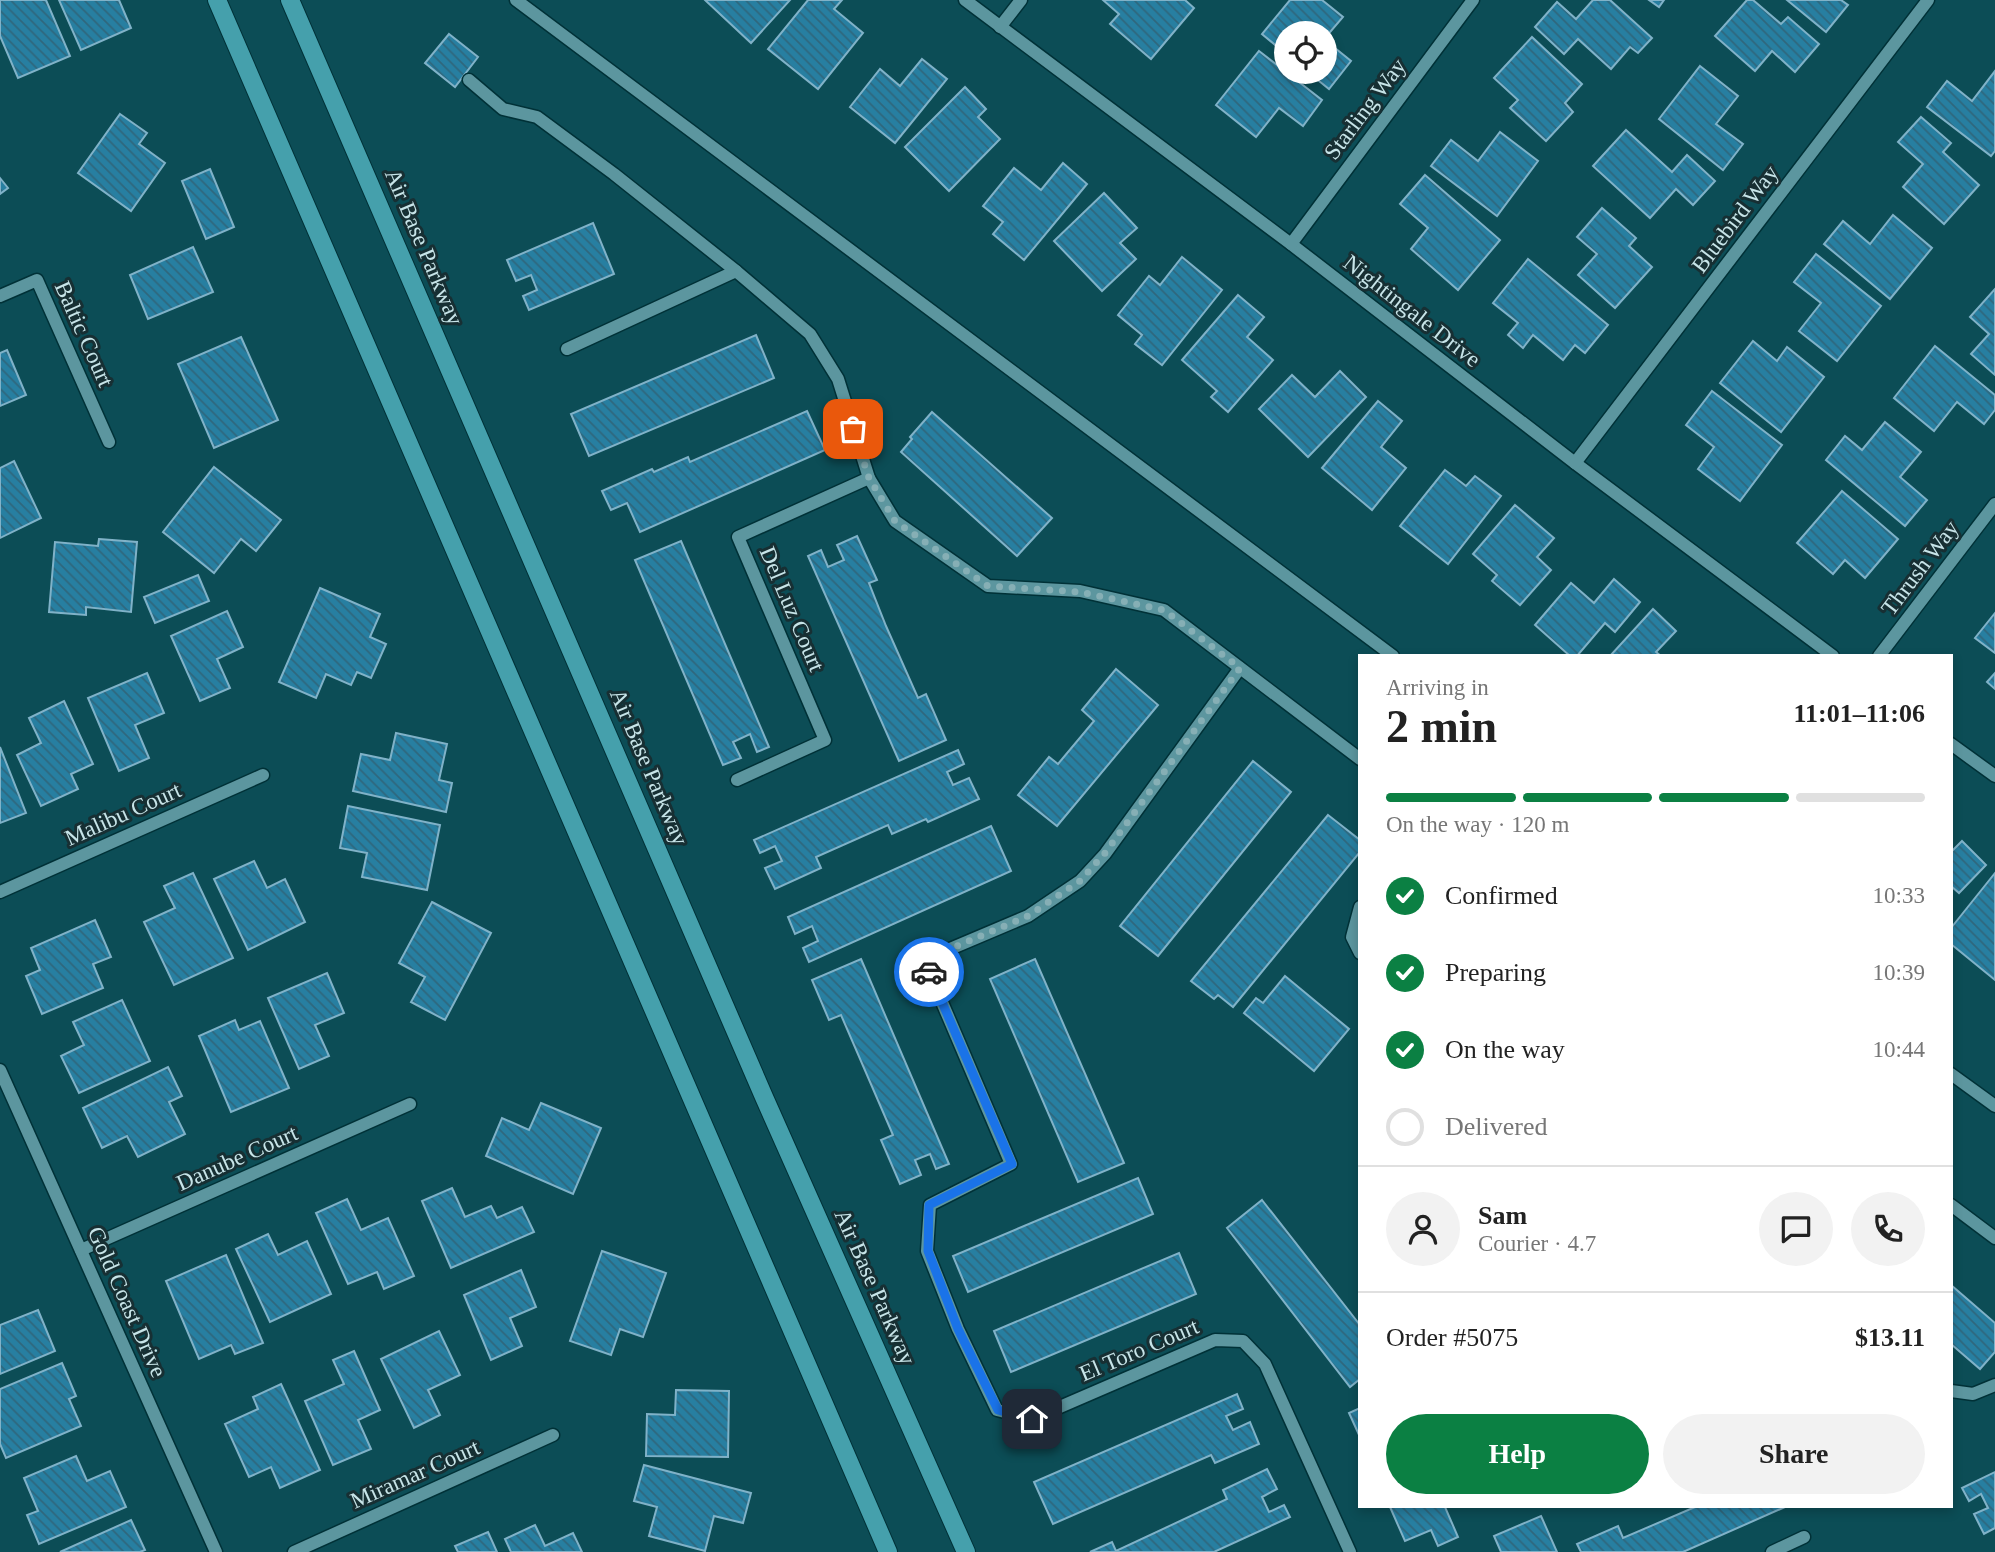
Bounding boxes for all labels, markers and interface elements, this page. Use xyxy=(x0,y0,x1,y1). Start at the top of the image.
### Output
map controls xyxy=(1274,21,1337,84)
button: locate xyxy=(1274,21,1337,84)
street label: Starling Way xyxy=(1319,53,1411,164)
street label: Bluebird Way xyxy=(1687,160,1784,277)
street label: Air Base Parkway xyxy=(380,165,468,329)
street label: Nightingale Drive xyxy=(1339,250,1485,372)
street label: Baltic Court xyxy=(50,277,119,391)
pin xyxy=(823,399,883,459)
icon: bag xyxy=(834,410,872,448)
street label: Thrush Way xyxy=(1876,515,1964,620)
street label: Del Luz Court xyxy=(755,543,830,676)
text: Arriving in xyxy=(1386,675,1489,700)
street label: Air Base Parkway xyxy=(605,685,693,849)
text: 11:01–11:06 xyxy=(1794,699,1925,728)
text: 2 min xyxy=(1386,701,1497,752)
street label: Malibu Court xyxy=(61,777,186,851)
text: On the way · 120 m xyxy=(1386,812,1569,837)
icon: check xyxy=(1386,877,1424,915)
text: Confirmed xyxy=(1445,881,1558,910)
text: 10:33 xyxy=(1873,883,1925,908)
courier xyxy=(894,937,964,1007)
icon: car xyxy=(910,953,948,991)
icon: check xyxy=(1386,954,1424,992)
text: Preparing xyxy=(1445,958,1546,987)
text: 10:39 xyxy=(1873,960,1925,985)
icon: check xyxy=(1386,1031,1424,1069)
text: On the way xyxy=(1445,1035,1565,1064)
text: 10:44 xyxy=(1873,1037,1925,1062)
text: Delivered xyxy=(1445,1112,1548,1141)
street label: Danube Court xyxy=(173,1120,302,1196)
button: person xyxy=(1386,1192,1460,1266)
button: chat xyxy=(1759,1192,1833,1266)
button: phone xyxy=(1851,1192,1925,1266)
text: Sam xyxy=(1478,1201,1527,1230)
street label: Air Base Parkway xyxy=(830,1205,921,1369)
street label: Gold Coast Drive xyxy=(83,1223,171,1381)
text: Courier · 4.7 xyxy=(1478,1231,1596,1256)
street label: El Toro Court xyxy=(1076,1313,1203,1386)
text: Order #5075 xyxy=(1386,1323,1518,1352)
text: $13.11 xyxy=(1855,1323,1925,1352)
pin xyxy=(1002,1389,1062,1449)
icon: home xyxy=(1013,1400,1051,1438)
button: Help xyxy=(1386,1414,1649,1494)
button: Share xyxy=(1663,1414,1925,1494)
street label: Miramar Court xyxy=(347,1434,484,1514)

